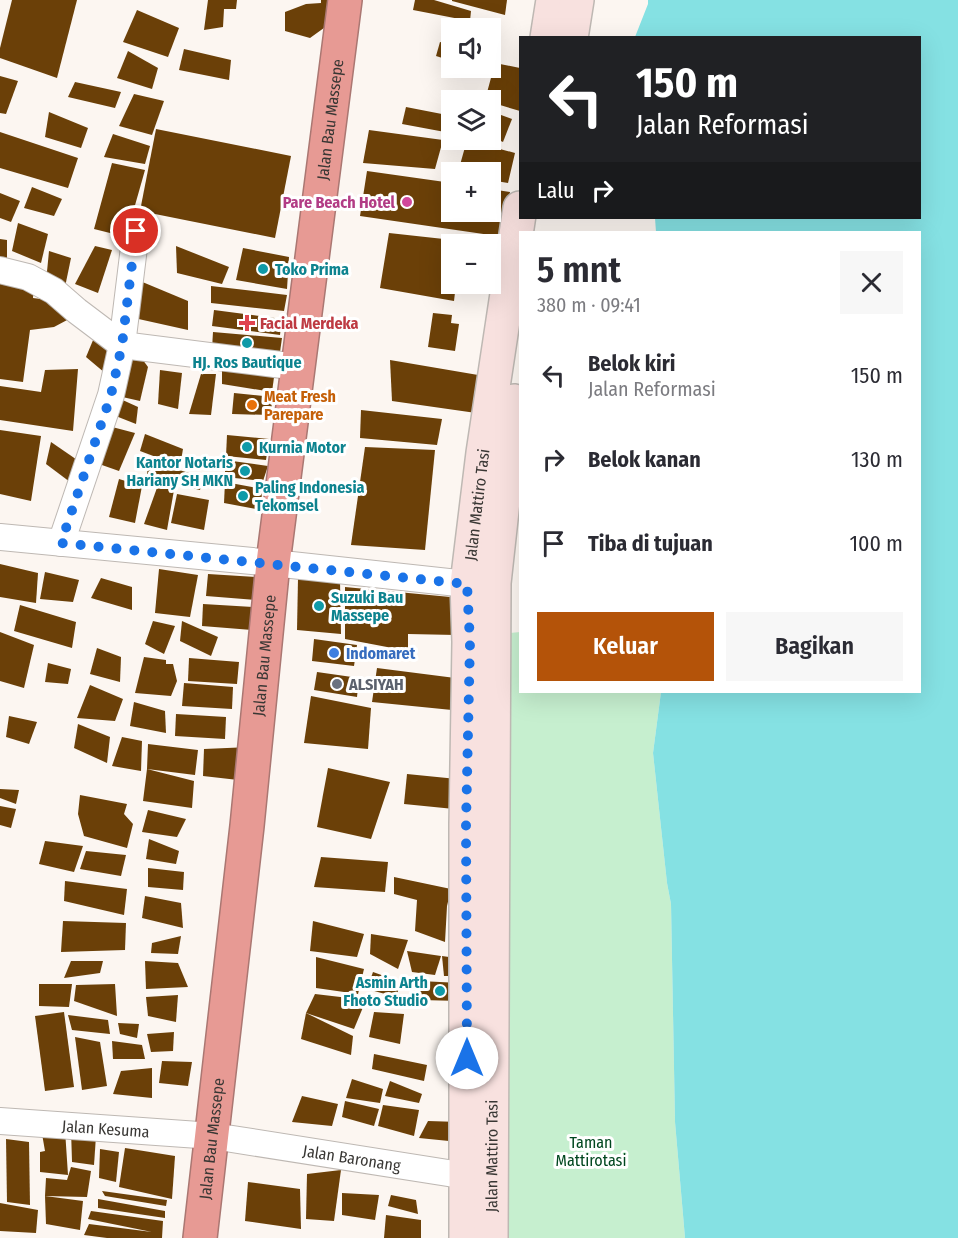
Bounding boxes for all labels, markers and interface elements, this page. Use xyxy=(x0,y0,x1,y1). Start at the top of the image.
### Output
map controls xyxy=(441,18,501,294)
button: sound xyxy=(441,18,501,78)
street label: Jalan Bau Massepe xyxy=(313,58,347,181)
text: 150 m xyxy=(636,58,738,108)
icon: left xyxy=(537,60,615,138)
button: layers xyxy=(441,90,501,150)
text: Jalan Reformasi xyxy=(636,109,809,141)
button: + xyxy=(441,162,501,222)
icon: right xyxy=(586,174,619,207)
text: Lalu xyxy=(537,177,574,204)
place label: Pare Beach Hotel xyxy=(283,193,396,212)
marker: Pare Beach Hotel xyxy=(400,195,414,209)
pin xyxy=(110,205,161,256)
icon: arrive xyxy=(119,214,152,247)
button: − xyxy=(441,234,501,294)
text: 5 mnt xyxy=(537,248,621,292)
button: close xyxy=(840,251,903,314)
place label: Toko Prima xyxy=(275,260,349,279)
marker: Toko Prima xyxy=(256,262,270,276)
text: 380 m · 09:41 xyxy=(537,293,641,317)
marker: Facial Merdeka xyxy=(238,314,256,332)
place label: Facial Merdeka xyxy=(260,314,358,333)
marker: HJ. Ros Bautique xyxy=(240,336,254,350)
text: Belok kiri xyxy=(588,350,676,377)
place label: HJ. Ros Bautique xyxy=(192,353,302,372)
icon: left xyxy=(537,359,570,392)
text: 150 m xyxy=(851,362,903,389)
text: Jalan Reformasi xyxy=(588,377,716,401)
place label: Meat Fresh Parepare xyxy=(264,387,336,424)
marker: Meat Fresh Parepare xyxy=(245,398,259,412)
place label: Kurnia Motor xyxy=(259,438,346,457)
marker: Kurnia Motor xyxy=(240,440,254,454)
icon: right xyxy=(537,443,570,476)
text: Belok kanan xyxy=(588,446,701,473)
text: 130 m xyxy=(851,446,903,473)
street label: Jalan Mattiro Tasi xyxy=(460,447,493,562)
place label: Kantor Notaris Hariany SH MKN xyxy=(127,453,233,490)
marker: Kantor Notaris Hariany SH MKN xyxy=(238,464,252,478)
place label: Paling Indonesia Tekomsel xyxy=(255,478,365,515)
marker: Paling Indonesia Tekomsel xyxy=(236,489,250,503)
icon: arrive xyxy=(537,527,570,560)
text: Tiba di tujuan xyxy=(588,530,713,557)
text: 100 m xyxy=(849,530,903,557)
place label: Suzuki Bau Massepe xyxy=(331,588,403,625)
street label: Jalan Bau Massepe xyxy=(248,594,279,717)
marker: Suzuki Bau Massepe xyxy=(312,599,326,613)
button: Keluar xyxy=(537,612,714,681)
button: Bagikan xyxy=(726,612,903,681)
place label: Indomaret xyxy=(346,644,416,663)
marker: Indomaret xyxy=(327,646,341,660)
place label: ALSIYAH xyxy=(348,675,404,694)
marker: ALSIYAH xyxy=(330,677,344,691)
place label: Asmin Arth Fhoto Studio xyxy=(343,973,428,1010)
marker: Asmin Arth Fhoto Studio xyxy=(433,984,447,998)
position arrow xyxy=(435,1026,499,1090)
street label: Jalan Bau Massepe xyxy=(195,1077,228,1200)
street label: Jalan Mattiro Tasi xyxy=(482,1100,501,1212)
street label: Jalan Kesuma xyxy=(61,1116,150,1141)
park label: Taman Mattirotasi xyxy=(556,1133,626,1170)
street label: Jalan Baronang xyxy=(302,1141,402,1175)

